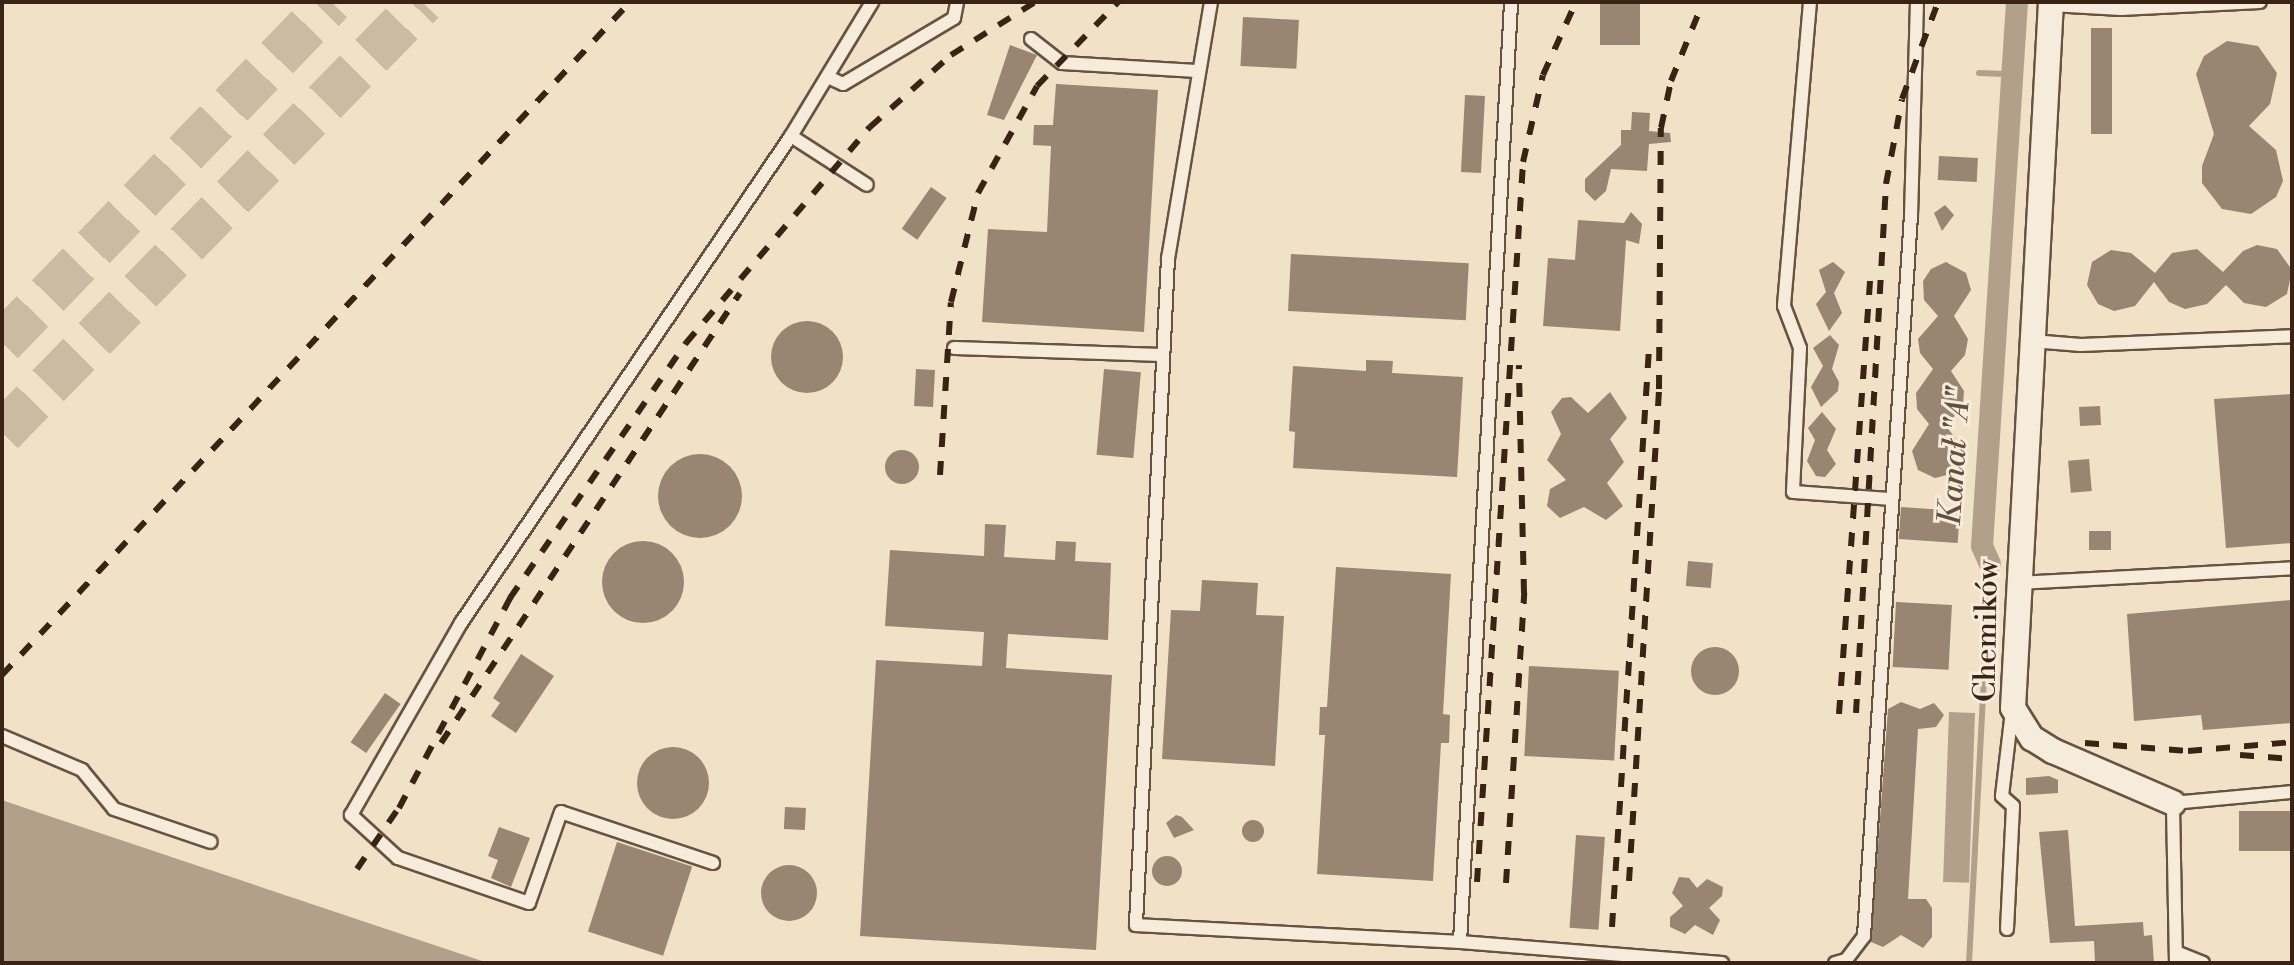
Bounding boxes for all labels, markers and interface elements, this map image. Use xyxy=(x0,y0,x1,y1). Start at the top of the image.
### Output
water label: Kanał "A" xyxy=(1931,387,1979,527)
street label: Chemików xyxy=(1968,560,2006,702)

